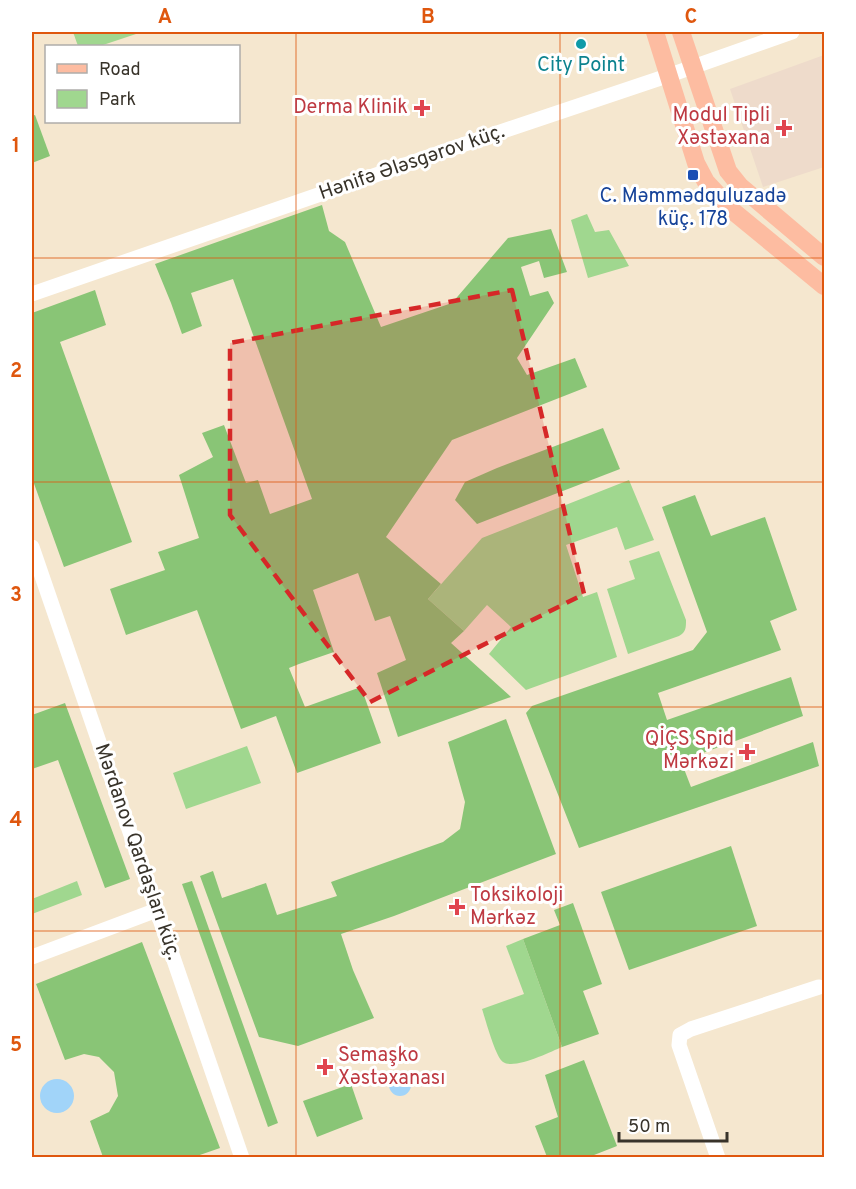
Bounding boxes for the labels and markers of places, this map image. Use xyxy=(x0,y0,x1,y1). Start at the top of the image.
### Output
marker: City Point xyxy=(574,37,588,51)
place label: City Point xyxy=(537,53,625,79)
place label: Derma Klinik xyxy=(293,95,408,121)
marker: Derma Klinik xyxy=(413,99,431,117)
place label: Modul Tipli Xəstəxana xyxy=(672,103,770,152)
marker: Modul Tipli Xəstəxana xyxy=(775,119,793,137)
marker: C. Məmmədquluzadə küç. 178 xyxy=(686,168,700,182)
place label: C. Məmmədquluzadə küç. 178 xyxy=(599,184,787,233)
place label: QİÇS Spid Mərkəzi xyxy=(645,726,734,776)
marker: QİÇS Spid Mərkəzi xyxy=(738,743,756,761)
place label: Toksikoloji Mərkəz xyxy=(470,883,563,932)
marker: Toksikoloji Mərkəz xyxy=(448,898,466,916)
place label: Semaşko Xəstəxanası xyxy=(338,1043,445,1092)
marker: Semaşko Xəstəxanası xyxy=(316,1058,334,1076)

